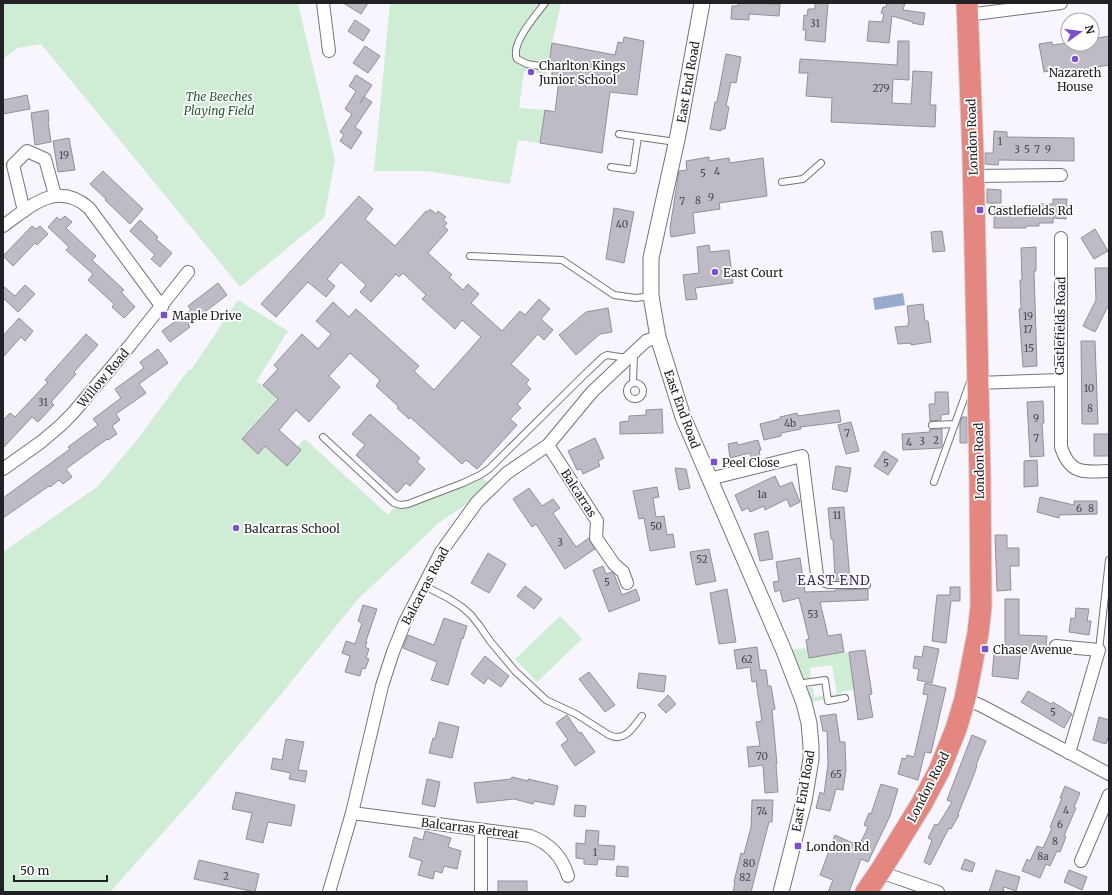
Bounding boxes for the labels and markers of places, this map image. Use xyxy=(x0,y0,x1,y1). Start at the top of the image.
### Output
marker: Nazareth House xyxy=(1070,54,1080,64)
place label: Charlton Kings Junior School xyxy=(538,58,626,87)
place label: Nazareth House xyxy=(1049,65,1101,94)
marker: Charlton Kings Junior School xyxy=(526,67,536,77)
place label: Castlefields Rd xyxy=(988,203,1073,218)
marker: Castlefields Rd xyxy=(975,205,985,215)
place label: East Court xyxy=(723,265,783,280)
marker: East Court xyxy=(710,267,720,277)
place label: Maple Drive xyxy=(172,308,241,323)
marker: Maple Drive xyxy=(159,310,169,320)
place label: Peel Close xyxy=(722,455,780,470)
marker: Peel Close xyxy=(709,457,719,467)
place label: Balcarras School xyxy=(244,521,340,536)
marker: Balcarras School xyxy=(231,523,241,533)
place label: Chase Avenue xyxy=(993,642,1072,657)
marker: Chase Avenue xyxy=(980,644,990,654)
place label: London Rd xyxy=(806,839,869,854)
marker: London Rd xyxy=(793,841,803,851)

